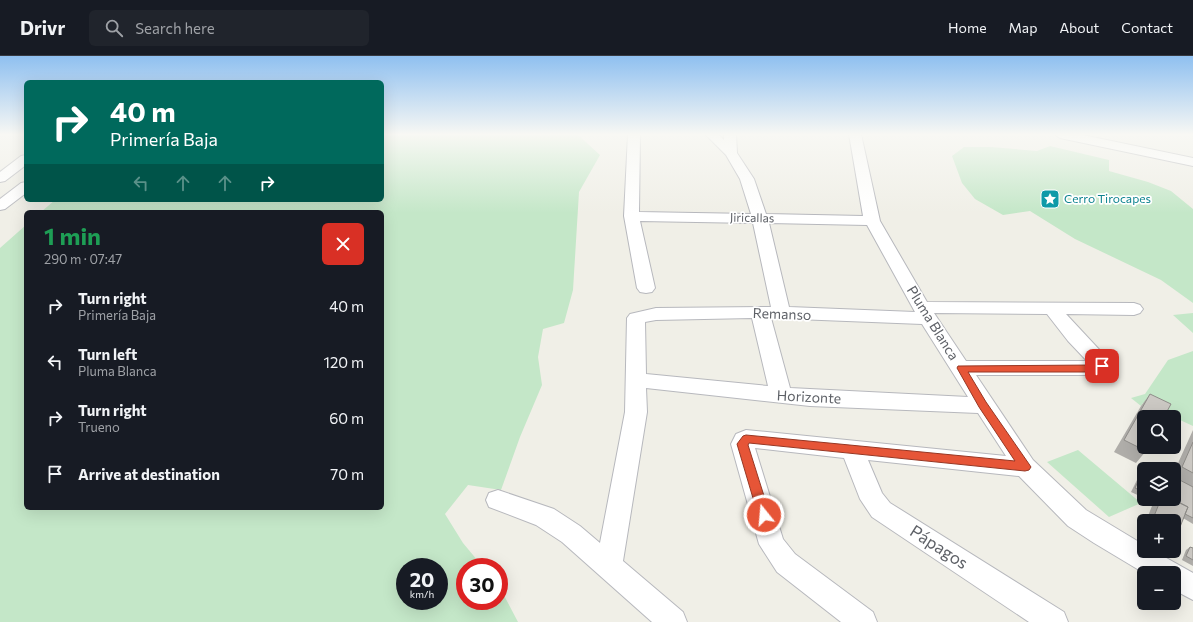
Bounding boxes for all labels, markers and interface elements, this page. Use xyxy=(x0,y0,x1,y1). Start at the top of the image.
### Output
search box xyxy=(89,10,369,46)
text: Drivr xyxy=(20,16,65,39)
icon: search xyxy=(103,17,125,39)
text: Search here xyxy=(135,19,215,37)
text: Home xyxy=(948,19,987,36)
text: Map xyxy=(1009,19,1037,36)
text: About xyxy=(1059,19,1099,36)
text: Contact xyxy=(1121,19,1173,36)
text: 40 m xyxy=(110,94,176,128)
icon: right xyxy=(44,96,96,148)
text: Primería Baja xyxy=(110,128,218,150)
icon: left xyxy=(130,172,152,194)
icon: ahead xyxy=(172,172,194,194)
icon: ahead xyxy=(214,172,236,194)
icon: right xyxy=(256,172,278,194)
place icon: Cerro Tirocapes xyxy=(1039,188,1061,210)
place label: Cerro Tirocapes xyxy=(1064,191,1151,205)
street label: Jiricallas xyxy=(730,210,774,225)
text: 1 min xyxy=(44,221,101,250)
button: close xyxy=(322,223,364,265)
text: 290 m · 07:47 xyxy=(44,251,122,267)
street label: Pluma Blanca xyxy=(904,282,963,363)
text: Turn right xyxy=(78,289,147,307)
icon: right xyxy=(44,295,66,317)
text: 40 m xyxy=(329,297,364,315)
street label: Remanso xyxy=(752,304,812,323)
text: Primería Baja xyxy=(78,307,156,323)
text: Turn left xyxy=(78,345,137,363)
pin xyxy=(1085,349,1119,383)
icon: left xyxy=(44,351,66,373)
text: 120 m xyxy=(324,353,364,371)
icon: arrive xyxy=(1091,355,1113,377)
text: Pluma Blanca xyxy=(78,363,157,379)
street label: Horizonte xyxy=(776,386,842,407)
text: Turn right xyxy=(78,401,147,419)
icon: right xyxy=(44,407,66,429)
text: 60 m xyxy=(329,409,364,427)
map controls xyxy=(1137,410,1181,610)
button: search xyxy=(1137,410,1181,454)
text: Trueno xyxy=(78,419,120,435)
button: layers xyxy=(1137,462,1181,506)
icon: arrive xyxy=(44,463,66,485)
text: Arrive at destination xyxy=(78,465,220,483)
text: 70 m xyxy=(330,465,364,483)
position arrow xyxy=(743,494,785,536)
button: + xyxy=(1137,514,1181,558)
street label: Pápagos xyxy=(906,520,972,573)
speed limit sign: 30 xyxy=(456,558,508,610)
button: − xyxy=(1137,566,1181,610)
text: 20 xyxy=(410,567,434,591)
text: km/h xyxy=(410,588,434,600)

